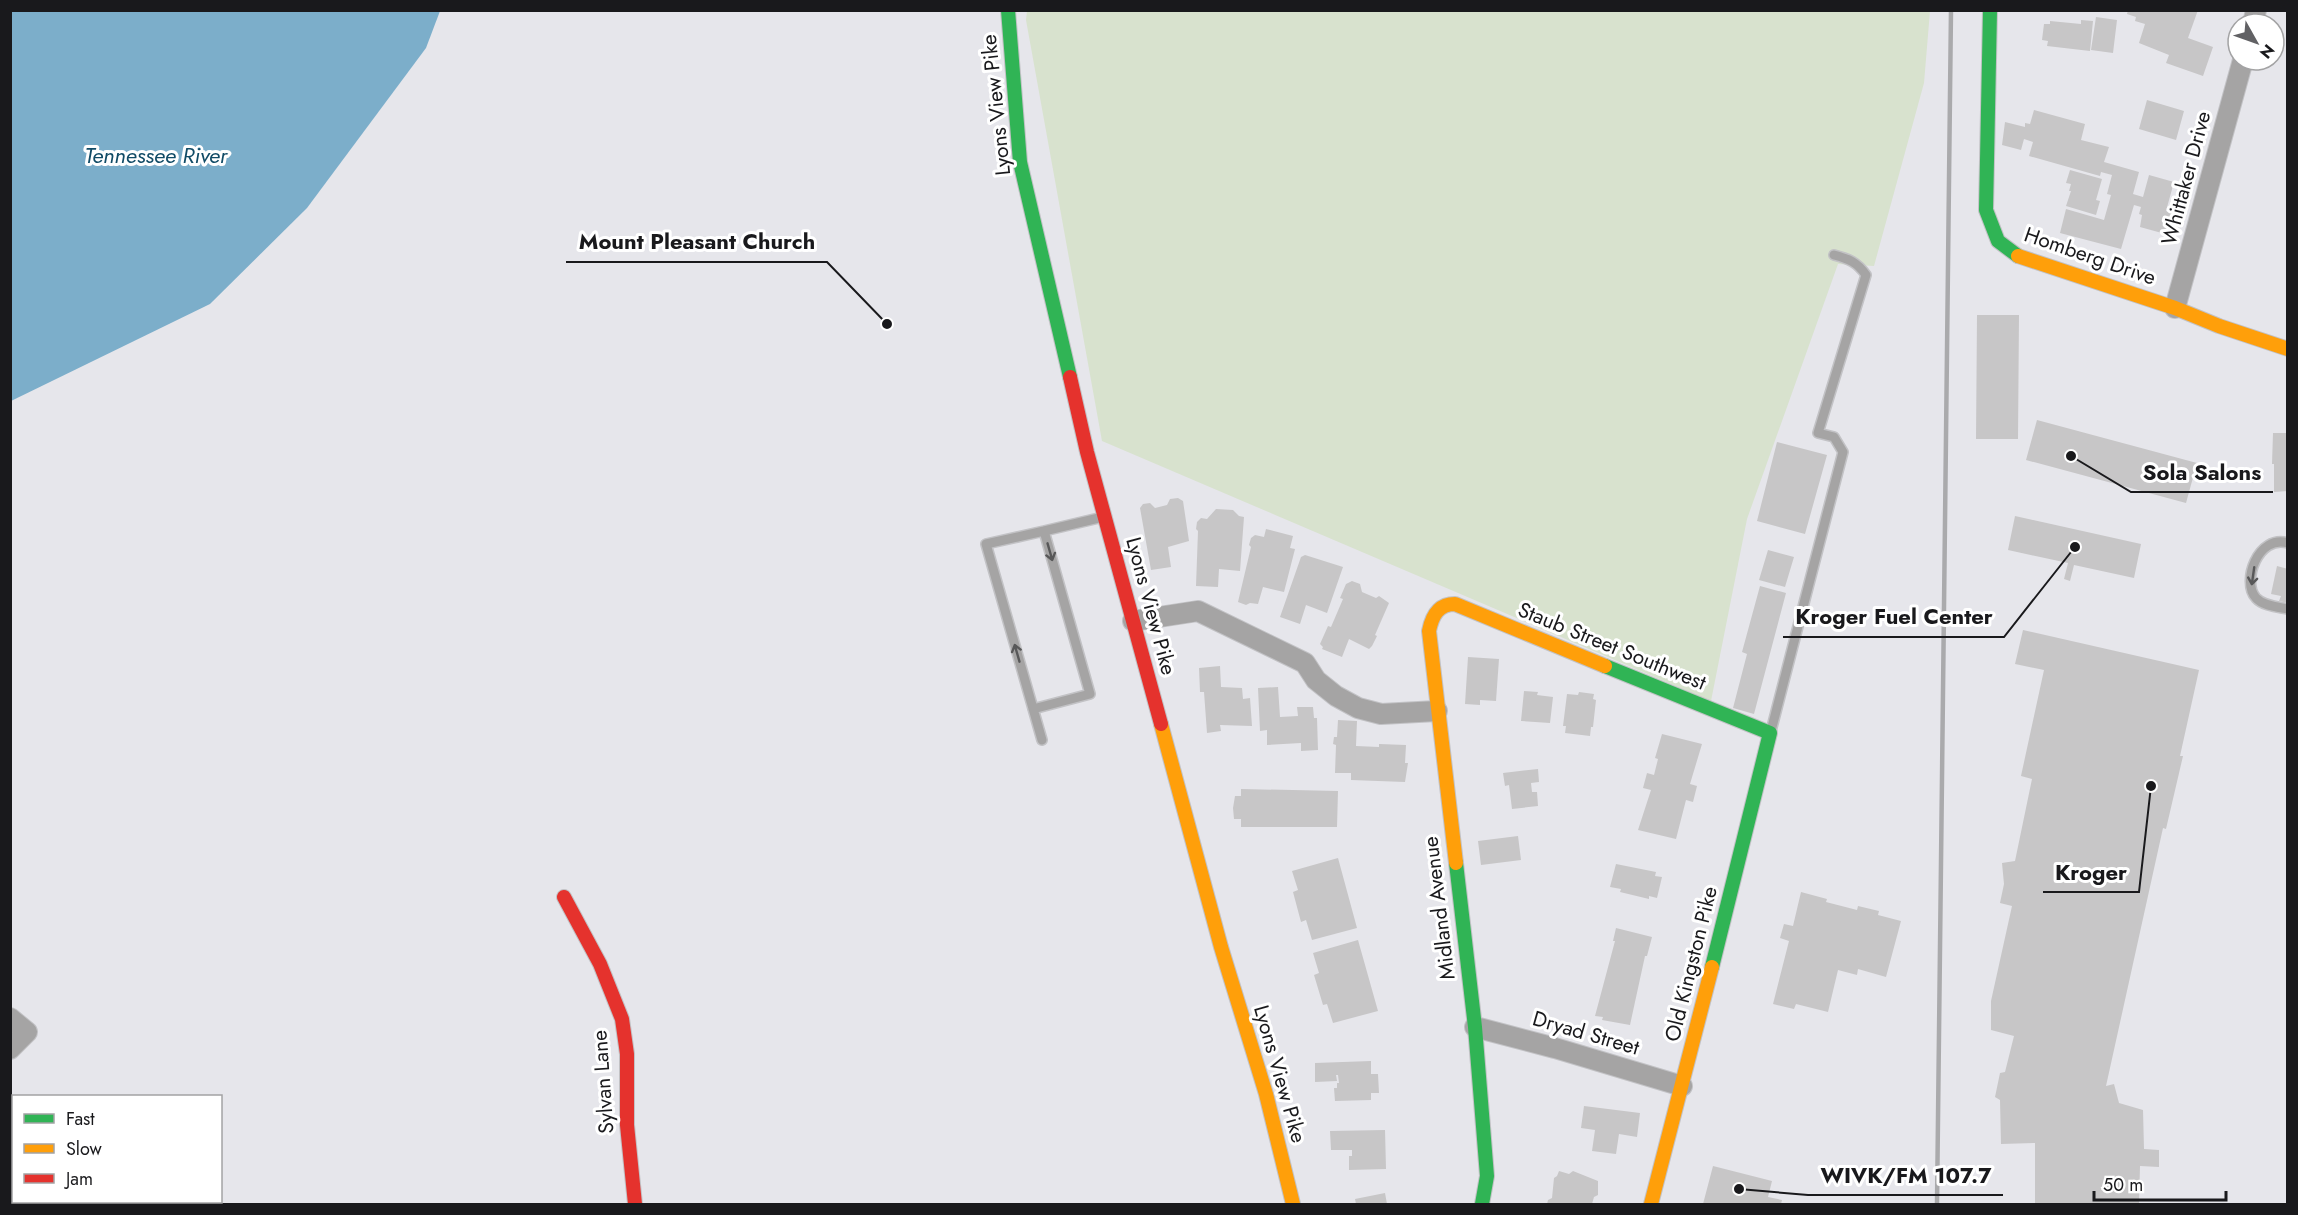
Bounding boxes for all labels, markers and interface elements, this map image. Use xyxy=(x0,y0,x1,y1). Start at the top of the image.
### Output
north arrow xyxy=(2226,12,2286,72)
street label: Lyons View Pike xyxy=(974,33,1018,177)
text: N xyxy=(2254,39,2280,64)
street label: Whittaker Drive xyxy=(2154,108,2218,248)
water label: Tennessee River xyxy=(85,139,229,171)
street label: Homberg Drive xyxy=(2020,219,2160,293)
callout: Mount Pleasant Church xyxy=(566,222,827,262)
text: Mount Pleasant Church xyxy=(579,225,815,257)
callout: Sola Salons xyxy=(2131,452,2273,492)
text: Sola Salons xyxy=(2143,456,2261,488)
street label: Lyons View Pike xyxy=(1118,534,1184,678)
one-way arrow xyxy=(1045,542,1056,561)
one-way arrow xyxy=(2247,566,2258,585)
street label: Staub Street Southwest xyxy=(1513,595,1711,697)
callout: Kroger Fuel Center xyxy=(1783,597,2004,637)
text: Kroger Fuel Center xyxy=(1795,600,1993,632)
one-way arrow xyxy=(1011,644,1022,663)
street label: Midland Avenue xyxy=(1415,834,1463,981)
callout: Kroger xyxy=(2043,852,2139,892)
text: Kroger xyxy=(2055,856,2127,888)
street label: Old Kingston Pike xyxy=(1657,883,1725,1045)
street label: Lyons View Pike xyxy=(1246,1002,1314,1146)
street label: Dryad Street xyxy=(1529,1003,1643,1063)
street label: Sylvan Lane xyxy=(584,1029,622,1135)
legend xyxy=(12,1095,222,1203)
text: Fast xyxy=(66,1106,95,1132)
text: Slow xyxy=(66,1136,103,1162)
callout: WIVK/FM 107.7 xyxy=(1808,1155,2003,1195)
text: WIVK/FM 107.7 xyxy=(1821,1159,1992,1191)
scale bar xyxy=(2094,1164,2226,1202)
text: Jam xyxy=(64,1166,93,1192)
text: 50 m xyxy=(2103,1172,2143,1198)

